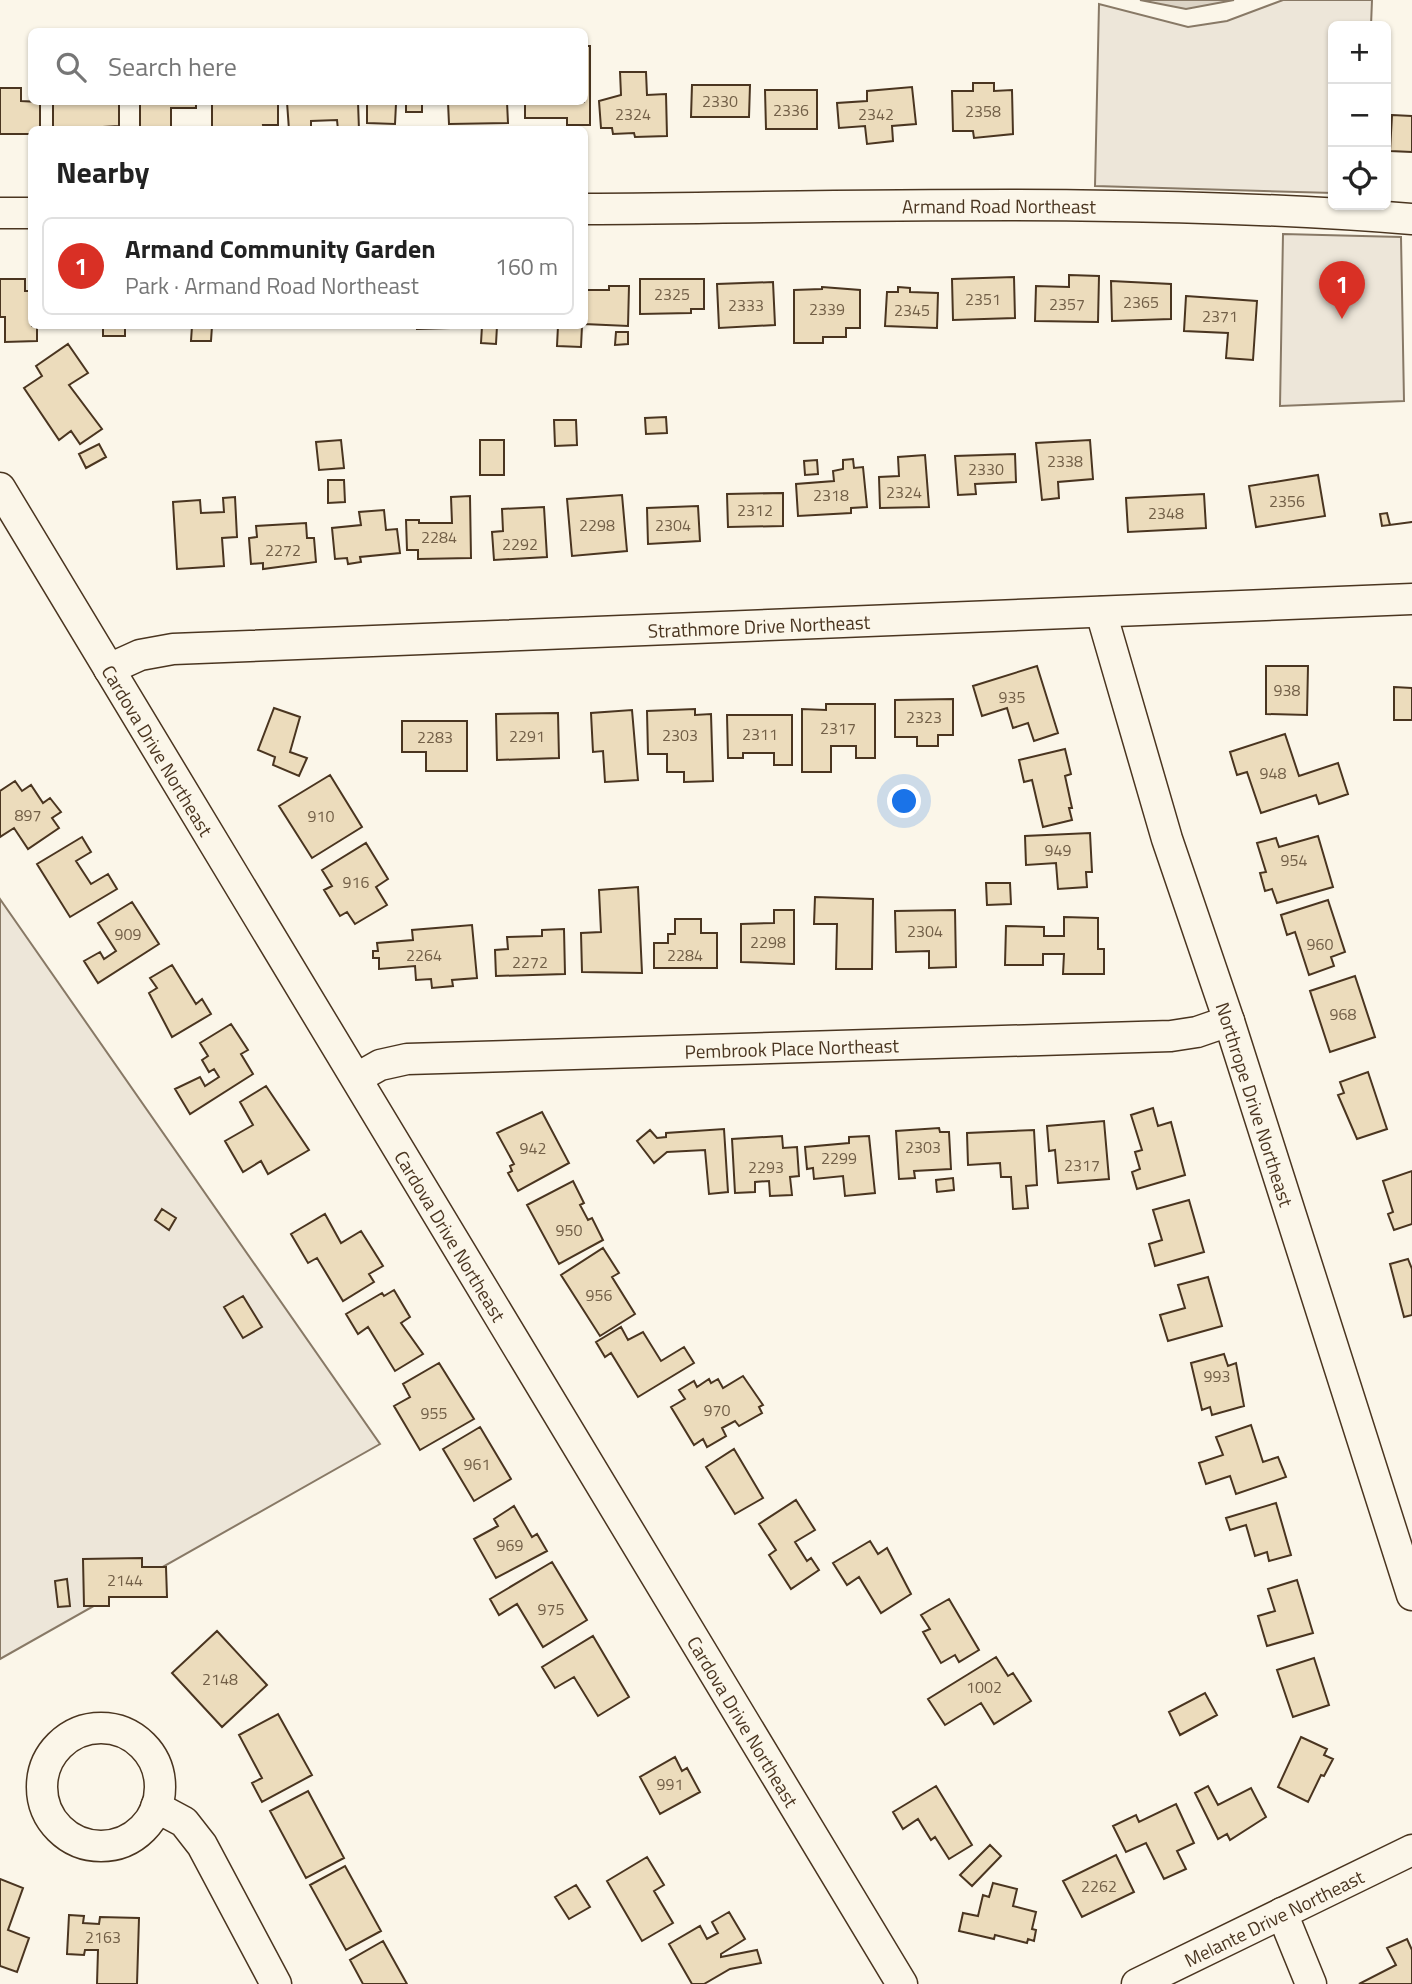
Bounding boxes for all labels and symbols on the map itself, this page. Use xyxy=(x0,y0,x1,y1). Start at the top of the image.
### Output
house number: 2330 xyxy=(702,89,738,113)
house number: 2336 xyxy=(773,98,809,122)
house number: 2358 xyxy=(965,99,1001,123)
house number: 2324 xyxy=(615,102,651,126)
house number: 2342 xyxy=(858,102,894,126)
street label: Armand Road Northeast xyxy=(902,190,1097,220)
pin: 1 xyxy=(1319,261,1365,319)
house number: 2325 xyxy=(654,282,690,306)
house number: 2351 xyxy=(965,287,1001,311)
house number: 2365 xyxy=(1123,290,1159,314)
house number: 2357 xyxy=(1049,292,1085,316)
house number: 2333 xyxy=(728,293,764,317)
house number: 2339 xyxy=(809,297,845,321)
house number: 2345 xyxy=(894,298,930,322)
house number: 2371 xyxy=(1202,304,1238,328)
house number: 2338 xyxy=(1047,449,1083,473)
house number: 2330 xyxy=(968,457,1004,481)
house number: 2324 xyxy=(886,480,922,504)
house number: 2318 xyxy=(813,483,849,507)
house number: 2356 xyxy=(1269,489,1305,513)
house number: 2312 xyxy=(737,498,773,522)
house number: 2348 xyxy=(1148,501,1184,525)
house number: 2298 xyxy=(579,513,615,537)
house number: 2304 xyxy=(655,513,691,537)
house number: 2284 xyxy=(421,525,457,549)
house number: 2292 xyxy=(502,532,538,556)
house number: 2272 xyxy=(265,538,301,562)
street label: Strathmore Drive Northeast xyxy=(647,606,871,644)
street label: Cardova Drive Northeast xyxy=(95,659,221,842)
house number: 938 xyxy=(1274,678,1300,702)
house number: 935 xyxy=(999,685,1025,709)
house number: 2323 xyxy=(906,705,942,729)
house number: 2317 xyxy=(820,716,856,740)
house number: 2311 xyxy=(742,722,778,746)
house number: 2303 xyxy=(662,723,698,747)
house number: 2291 xyxy=(509,724,545,748)
house number: 2283 xyxy=(417,725,453,749)
house number: 948 xyxy=(1260,761,1286,785)
your location xyxy=(887,784,921,818)
house number: 897 xyxy=(15,803,41,827)
house number: 910 xyxy=(308,804,334,828)
house number: 949 xyxy=(1045,838,1071,862)
house number: 954 xyxy=(1281,848,1307,872)
house number: 916 xyxy=(343,870,369,894)
house number: 2304 xyxy=(907,919,943,943)
house number: 909 xyxy=(115,922,141,946)
house number: 2298 xyxy=(750,930,786,954)
house number: 960 xyxy=(1307,932,1333,956)
house number: 2264 xyxy=(406,943,442,967)
house number: 2284 xyxy=(667,943,703,967)
house number: 2272 xyxy=(512,950,548,974)
street label: Northrope Drive Northeast xyxy=(1209,998,1302,1210)
house number: 968 xyxy=(1330,1002,1356,1026)
street label: Pembrook Place Northeast xyxy=(684,1030,900,1065)
house number: 2303 xyxy=(905,1135,941,1159)
house number: 942 xyxy=(520,1136,546,1160)
street label: Cardova Drive Northeast xyxy=(388,1144,514,1327)
house number: 2299 xyxy=(821,1146,857,1170)
house number: 2317 xyxy=(1064,1153,1100,1177)
house number: 2293 xyxy=(748,1155,784,1179)
house number: 950 xyxy=(556,1218,582,1242)
house number: 956 xyxy=(586,1283,612,1307)
house number: 993 xyxy=(1204,1364,1230,1388)
house number: 970 xyxy=(704,1398,730,1422)
house number: 955 xyxy=(421,1401,447,1425)
house number: 961 xyxy=(464,1452,490,1476)
house number: 969 xyxy=(497,1533,523,1557)
house number: 2144 xyxy=(107,1568,143,1592)
house number: 975 xyxy=(538,1597,564,1621)
street label: Cardova Drive Northeast xyxy=(681,1630,807,1813)
house number: 2148 xyxy=(202,1667,238,1691)
house number: 1002 xyxy=(966,1675,1002,1699)
house number: 991 xyxy=(657,1772,683,1796)
street label: Melante Drive Northeast xyxy=(1179,1861,1369,1974)
house number: 2262 xyxy=(1081,1874,1117,1898)
house number: 2163 xyxy=(85,1925,121,1949)

